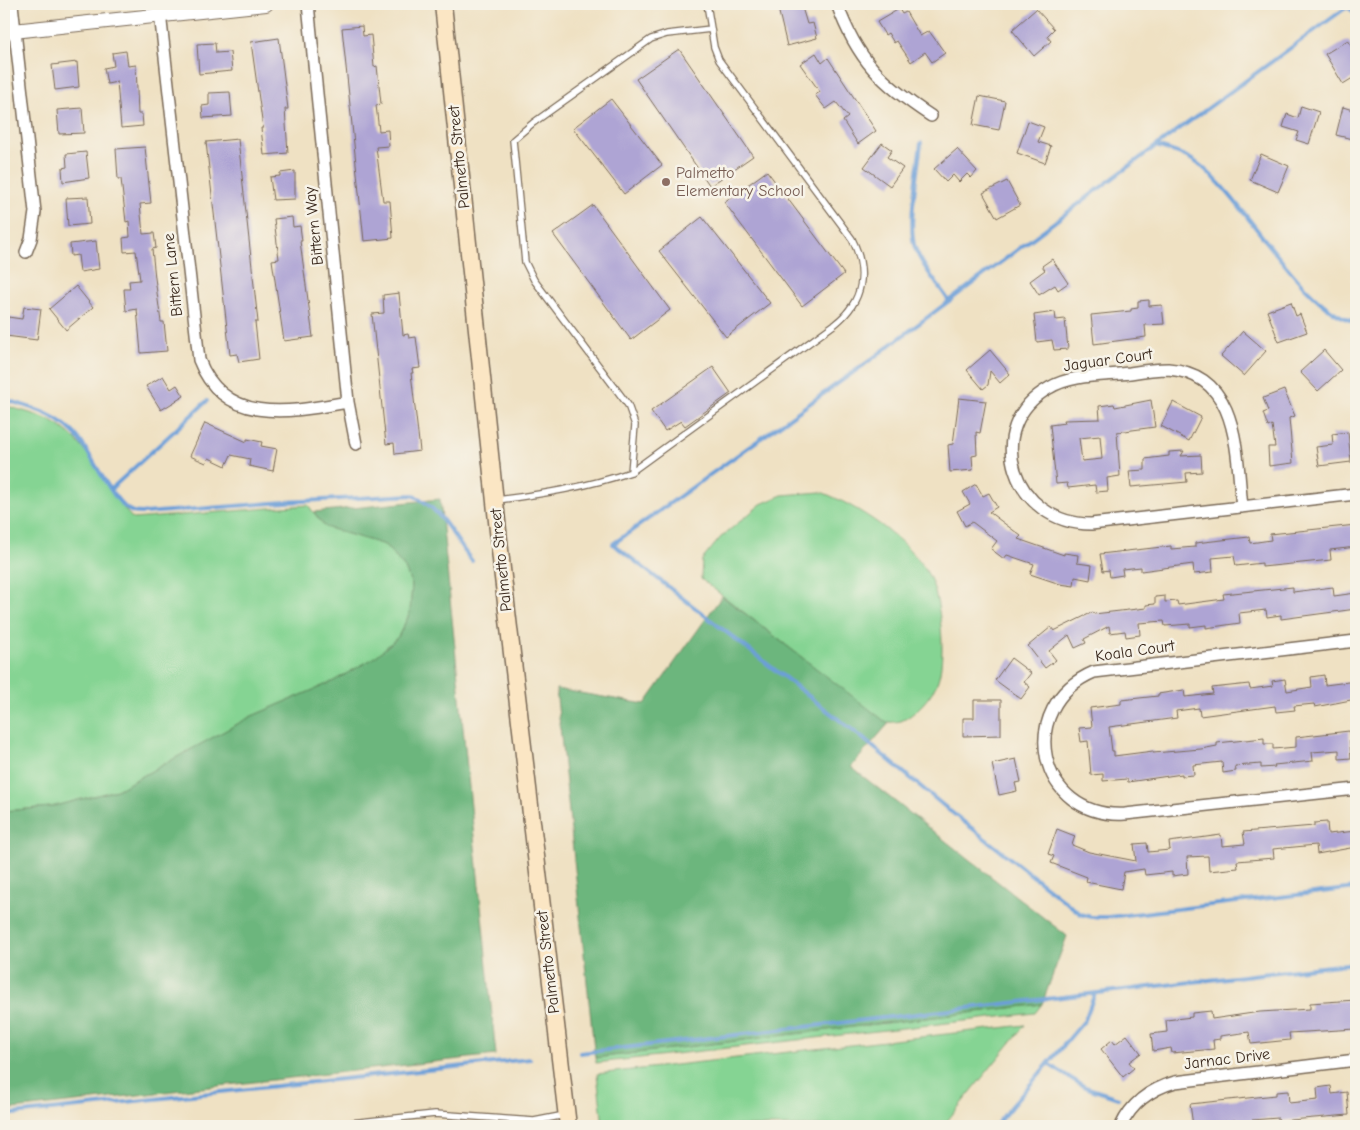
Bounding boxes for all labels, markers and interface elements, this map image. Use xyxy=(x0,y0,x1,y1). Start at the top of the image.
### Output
street label: Palmetto Street xyxy=(445,104,473,210)
place label: Palmetto Elementary School xyxy=(676,164,804,200)
marker: Palmetto Elementary School xyxy=(660,176,672,188)
street label: Bittern Way xyxy=(301,185,327,266)
street label: Bittern Lane xyxy=(160,232,186,318)
street label: Jaguar Court xyxy=(1062,345,1154,375)
street label: Palmetto Street xyxy=(487,507,515,613)
street label: Koala Court xyxy=(1094,636,1176,665)
street label: Palmetto Street xyxy=(533,909,563,1015)
street label: Jarnac Drive xyxy=(1183,1045,1271,1073)

